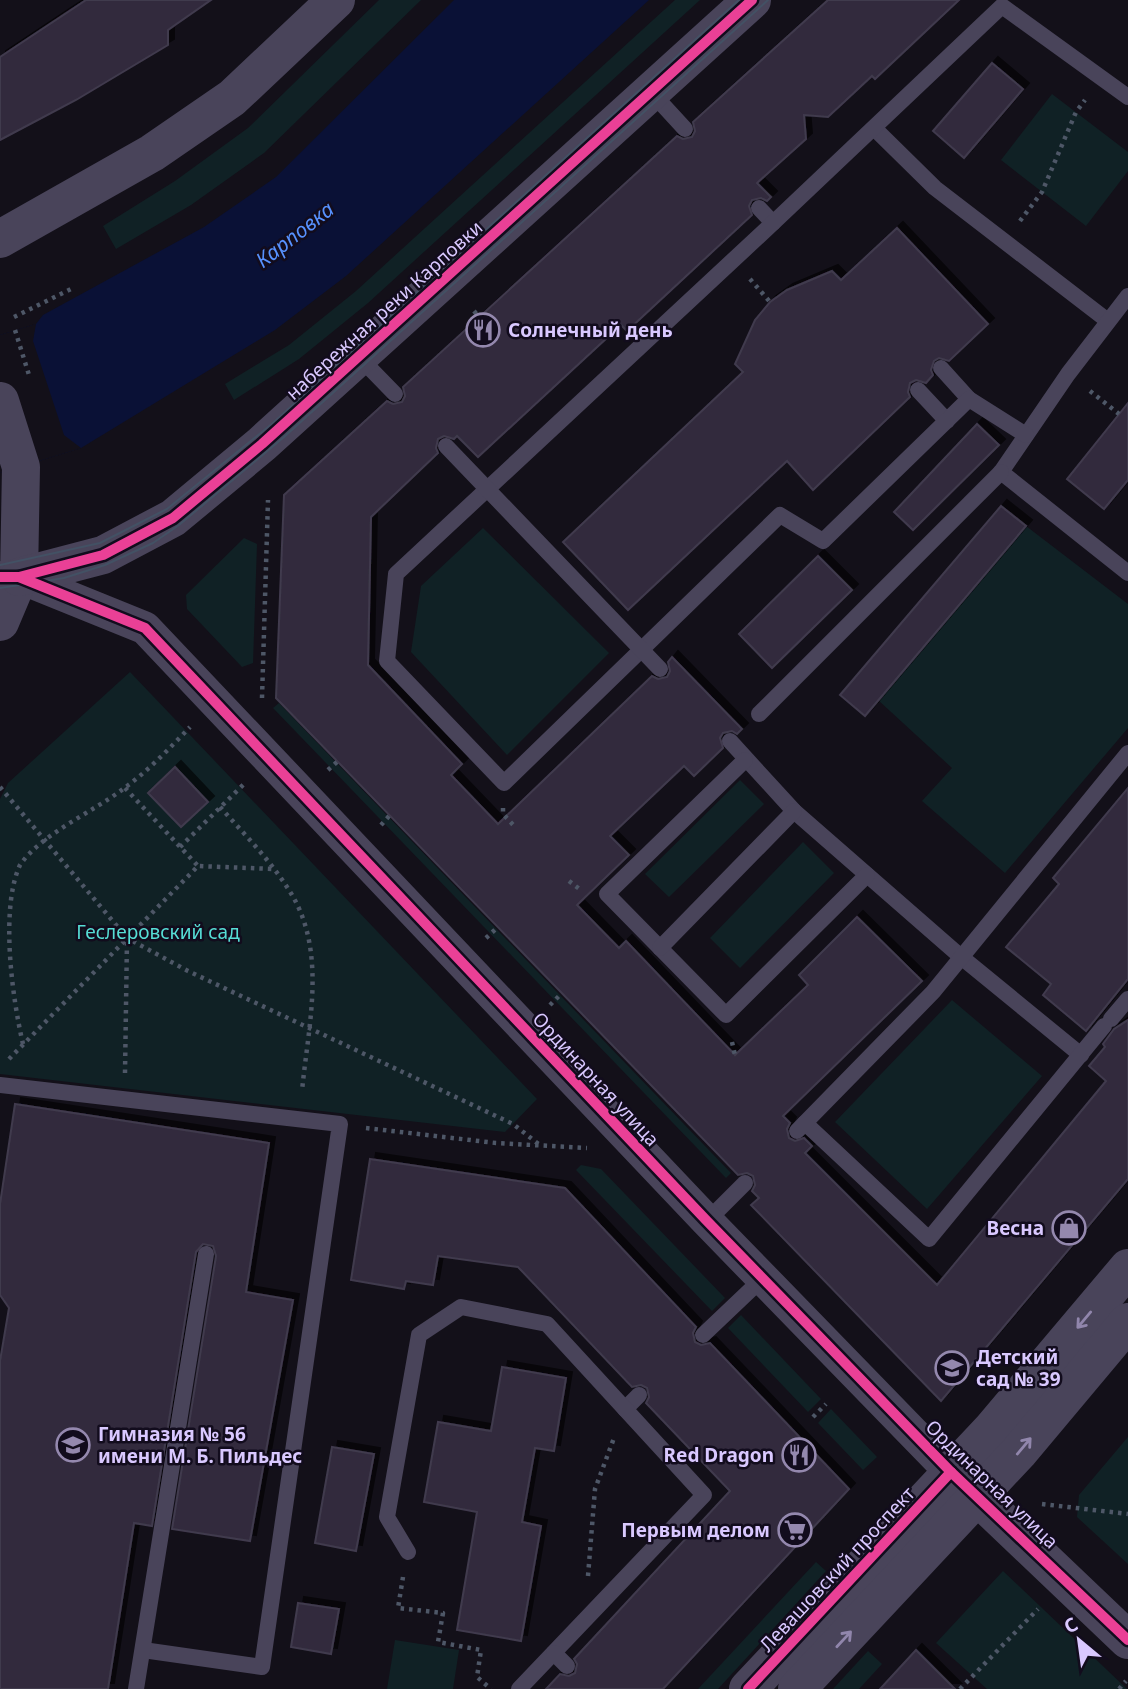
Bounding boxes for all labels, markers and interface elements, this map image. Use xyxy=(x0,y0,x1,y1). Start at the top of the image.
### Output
water label: Карповка xyxy=(249,195,339,274)
street label: набережная реки Карповки xyxy=(280,215,488,405)
restaurant icon: Солнечный день xyxy=(464,311,502,349)
place label: Солнечный день xyxy=(508,317,673,343)
park label: Геслеровский сад xyxy=(76,919,240,945)
street label: Ординарная улица xyxy=(527,1006,665,1152)
shop icon: Весна xyxy=(1050,1209,1088,1247)
place label: Весна xyxy=(987,1215,1044,1241)
one-way arrow xyxy=(1076,1310,1092,1328)
place label: Детский сад № 39 xyxy=(976,1344,1061,1392)
school or university icon: Детский сад № 39 xyxy=(933,1349,971,1387)
street label: Ординарная улица xyxy=(920,1414,1064,1554)
place label: Гимназия № 56 имени М. Б. Пильдес xyxy=(98,1421,302,1469)
school or university icon: Гимназия № 56 имени М. Б. Пильдес xyxy=(54,1426,92,1464)
restaurant icon: Red Dragon xyxy=(780,1436,818,1474)
one-way arrow xyxy=(1016,1438,1031,1456)
place label: Red Dragon xyxy=(664,1442,774,1468)
street label: Левашовский проспект xyxy=(754,1481,920,1657)
supermarket icon: Первым делом xyxy=(776,1511,814,1549)
place label: Первым делом xyxy=(621,1517,770,1543)
north arrow xyxy=(1044,1605,1114,1675)
text: С xyxy=(1059,1611,1082,1639)
one-way arrow xyxy=(836,1631,853,1648)

